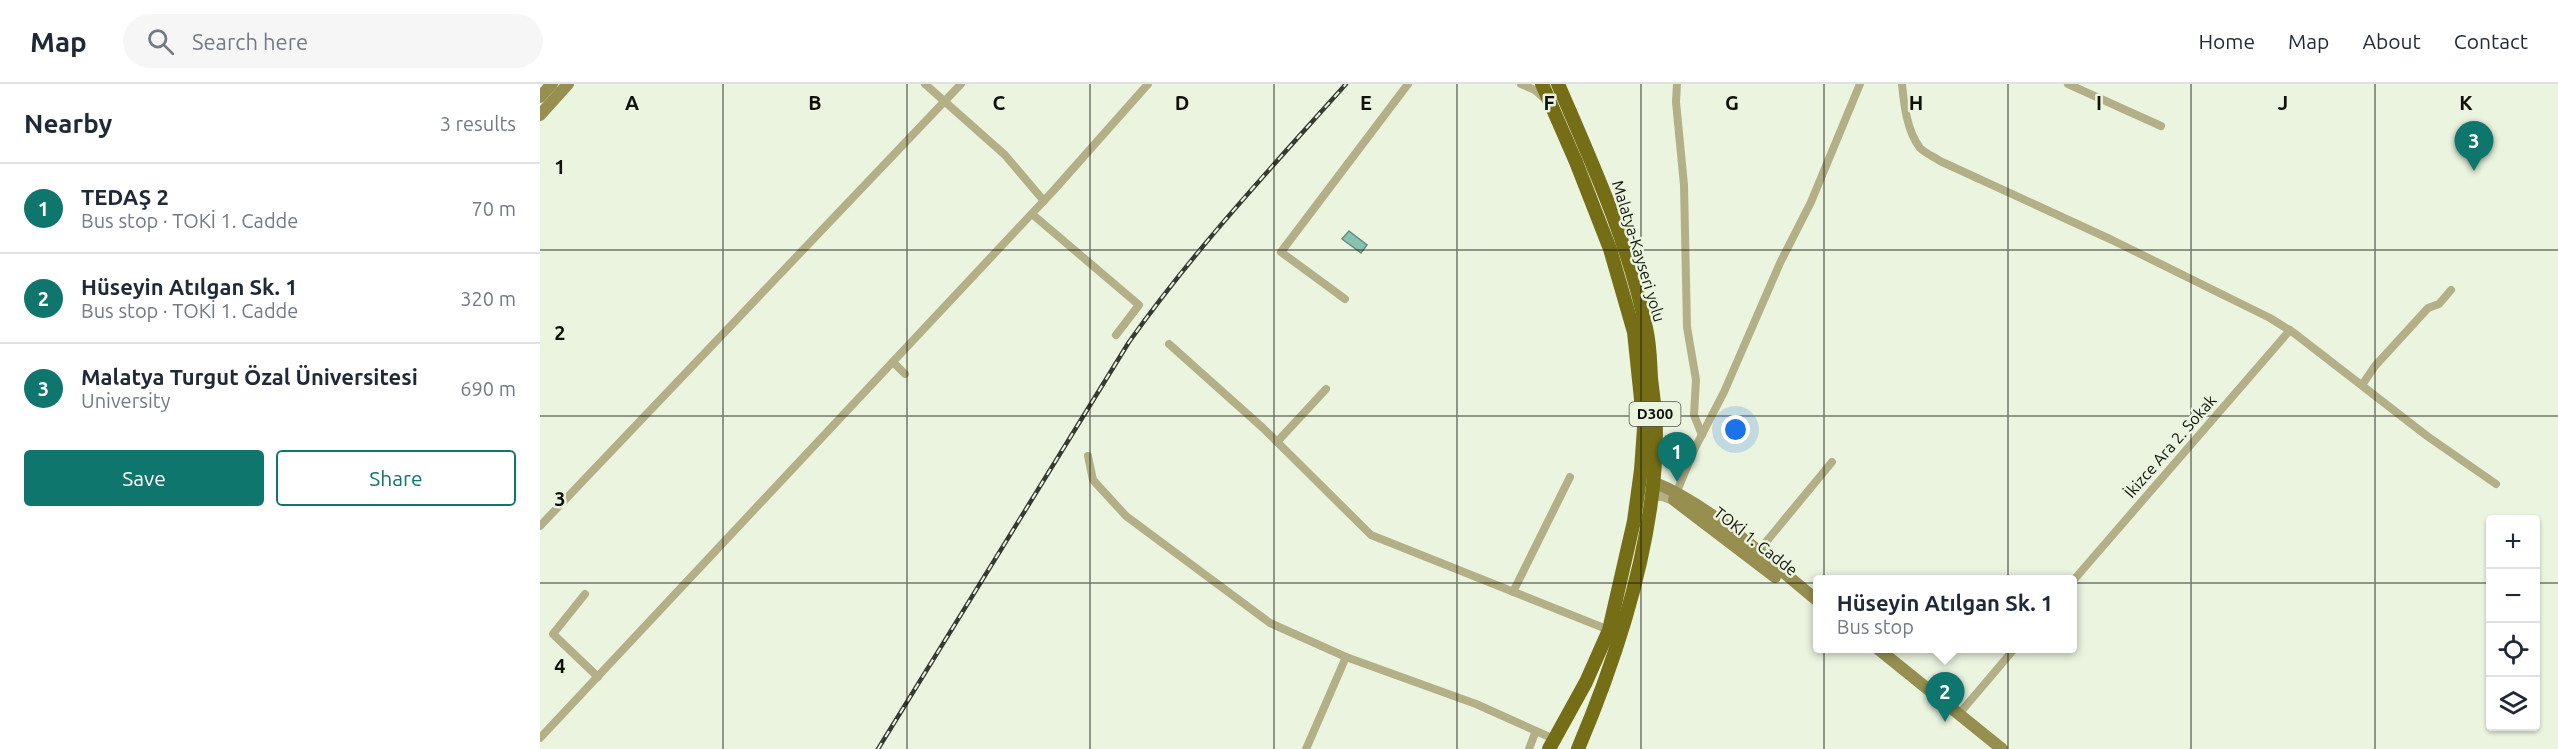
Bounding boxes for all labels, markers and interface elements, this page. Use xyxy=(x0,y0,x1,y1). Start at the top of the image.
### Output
search box xyxy=(123,14,543,68)
icon: search xyxy=(144,25,177,58)
text: Map xyxy=(30,26,87,57)
text: Search here xyxy=(192,29,308,54)
text: Home xyxy=(2198,29,2255,53)
text: Map xyxy=(2288,29,2329,53)
text: About xyxy=(2362,29,2421,53)
text: Contact xyxy=(2454,29,2528,53)
text: A xyxy=(625,91,639,114)
text: B xyxy=(808,91,822,114)
text: C xyxy=(993,91,1006,114)
text: D xyxy=(1175,91,1189,114)
text: E xyxy=(1360,91,1372,114)
text: F xyxy=(1543,91,1555,114)
text: G xyxy=(1725,91,1739,114)
text: H xyxy=(1909,91,1923,114)
text: I xyxy=(2096,91,2102,114)
text: J xyxy=(2278,91,2288,114)
text: K xyxy=(2459,91,2473,114)
text: Nearby xyxy=(24,109,112,138)
text: 3 results xyxy=(440,112,516,135)
pin: 3 xyxy=(2454,122,2494,171)
text: 1 xyxy=(554,155,566,178)
street label: Malatya-Kayseri yolu xyxy=(1609,178,1669,324)
text: TEDAŞ 2 xyxy=(81,184,169,209)
text: 1 xyxy=(38,197,49,220)
text: 70 m xyxy=(472,197,516,220)
text: Bus stop · TOKİ 1. Cadde xyxy=(81,209,298,232)
text: Hüseyin Atılgan Sk. 1 xyxy=(81,274,298,299)
text: 2 xyxy=(38,287,49,310)
text: 320 m xyxy=(460,287,516,310)
text: Bus stop · TOKİ 1. Cadde xyxy=(81,299,298,322)
text: 2 xyxy=(554,321,566,344)
text: Malatya Turgut Özal Üniversitesi xyxy=(81,364,418,389)
text: 3 xyxy=(38,377,49,400)
text: 690 m xyxy=(460,377,516,400)
text: University xyxy=(81,389,170,412)
street label: İkizce Ara 2. Sokak xyxy=(2120,391,2220,501)
road number: D300 xyxy=(1630,402,1680,426)
your location xyxy=(1721,415,1750,444)
pin: 1 xyxy=(1658,432,1696,482)
button: Save xyxy=(24,450,264,506)
button: Share xyxy=(276,450,516,506)
text: 3 xyxy=(554,487,566,510)
street label: TOKİ 1. Cadde xyxy=(1711,503,1801,579)
map controls xyxy=(2486,515,2540,731)
button: + xyxy=(2486,515,2540,569)
button: − xyxy=(2486,569,2540,623)
popup xyxy=(1813,575,2077,653)
text: Hüseyin Atılgan Sk. 1 xyxy=(1837,590,2053,615)
text: Bus stop xyxy=(1837,615,1914,638)
button: locate xyxy=(2486,623,2540,677)
text: 4 xyxy=(554,654,566,677)
pin: 2 xyxy=(1926,672,1964,722)
button: layers xyxy=(2486,677,2540,731)

